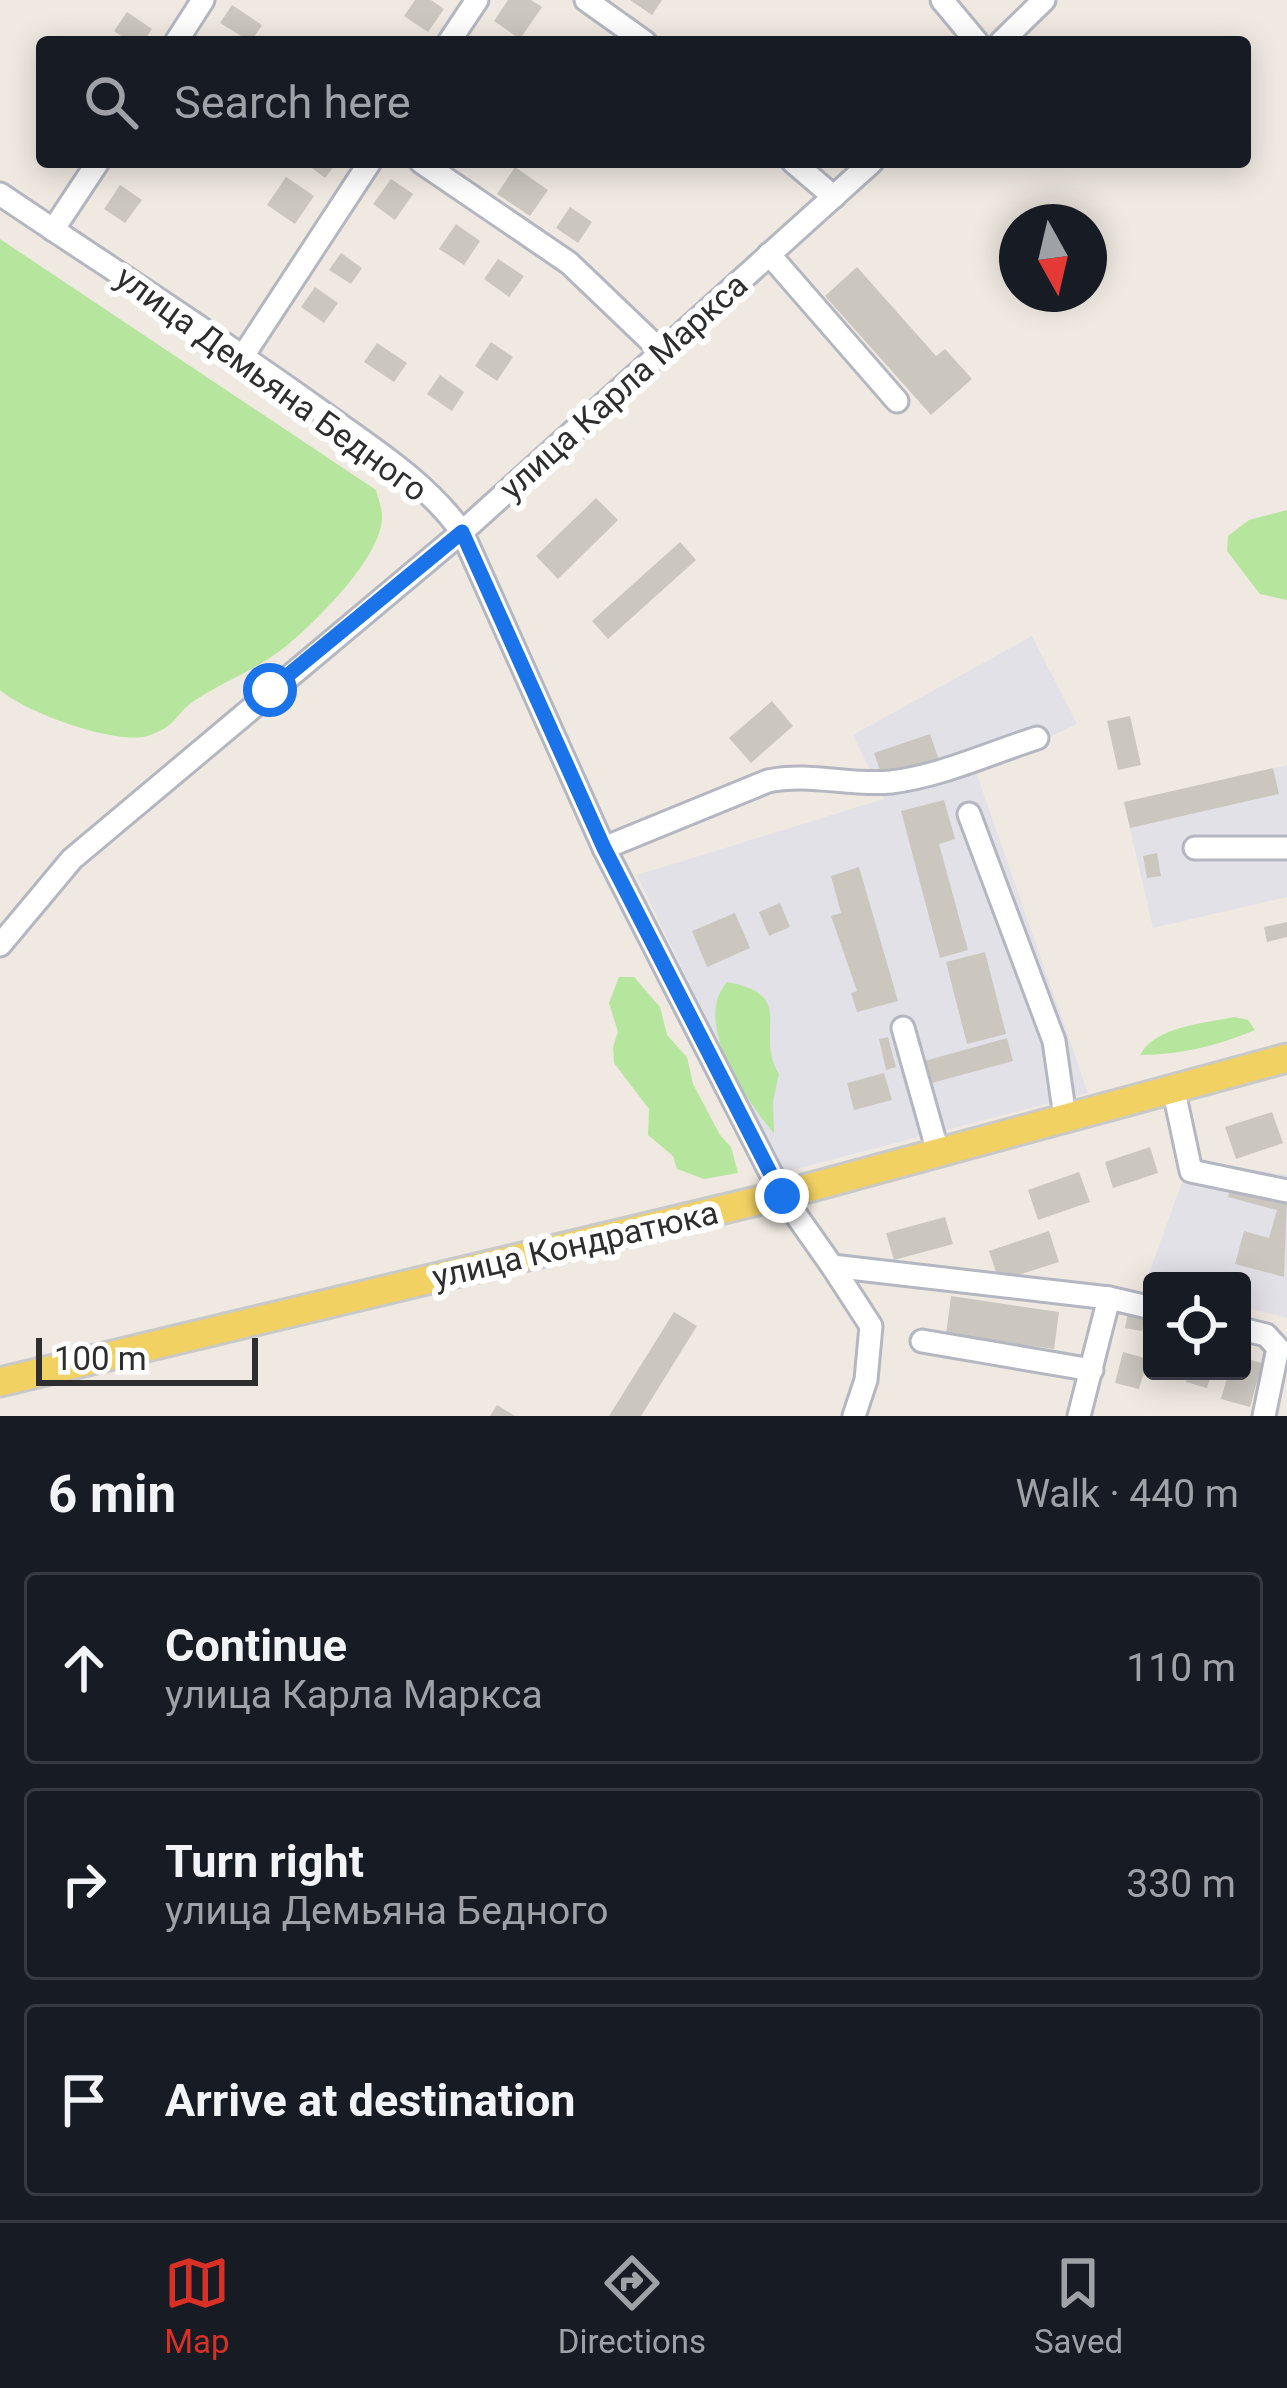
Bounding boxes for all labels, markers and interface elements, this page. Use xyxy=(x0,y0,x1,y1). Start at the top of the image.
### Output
search box xyxy=(36,36,1251,168)
icon: search xyxy=(78,69,144,135)
text: Search here xyxy=(174,76,411,129)
north arrow xyxy=(999,204,1107,312)
street label: улица Демьяна Бедного xyxy=(108,257,435,509)
street label: улица Карла Маркса xyxy=(492,265,755,508)
route start xyxy=(243,663,297,717)
route end xyxy=(755,1169,809,1223)
street label: улица Кондратюка xyxy=(428,1193,722,1296)
map controls xyxy=(1143,1272,1251,1380)
button: locate xyxy=(1143,1272,1251,1380)
scale bar xyxy=(36,1332,258,1385)
text: 100 m xyxy=(54,1339,147,1378)
text: 6 min xyxy=(48,1465,176,1524)
text: Walk · 440 m xyxy=(1015,1471,1239,1517)
text: Continue xyxy=(165,1619,347,1672)
icon: ahead xyxy=(51,1635,117,1701)
text: 110 m xyxy=(1126,1645,1236,1691)
text: улица Карла Маркса xyxy=(165,1672,543,1718)
text: Turn right xyxy=(165,1835,364,1888)
icon: right xyxy=(51,1851,117,1917)
text: 330 m xyxy=(1126,1861,1236,1907)
text: улица Демьяна Бедного xyxy=(165,1888,608,1934)
icon: arrive xyxy=(51,2067,117,2133)
text: Arrive at destination xyxy=(165,2074,576,2127)
tab: Map xyxy=(164,2250,230,2361)
tab: Directions xyxy=(558,2250,706,2361)
tab: Saved xyxy=(1034,2250,1123,2361)

